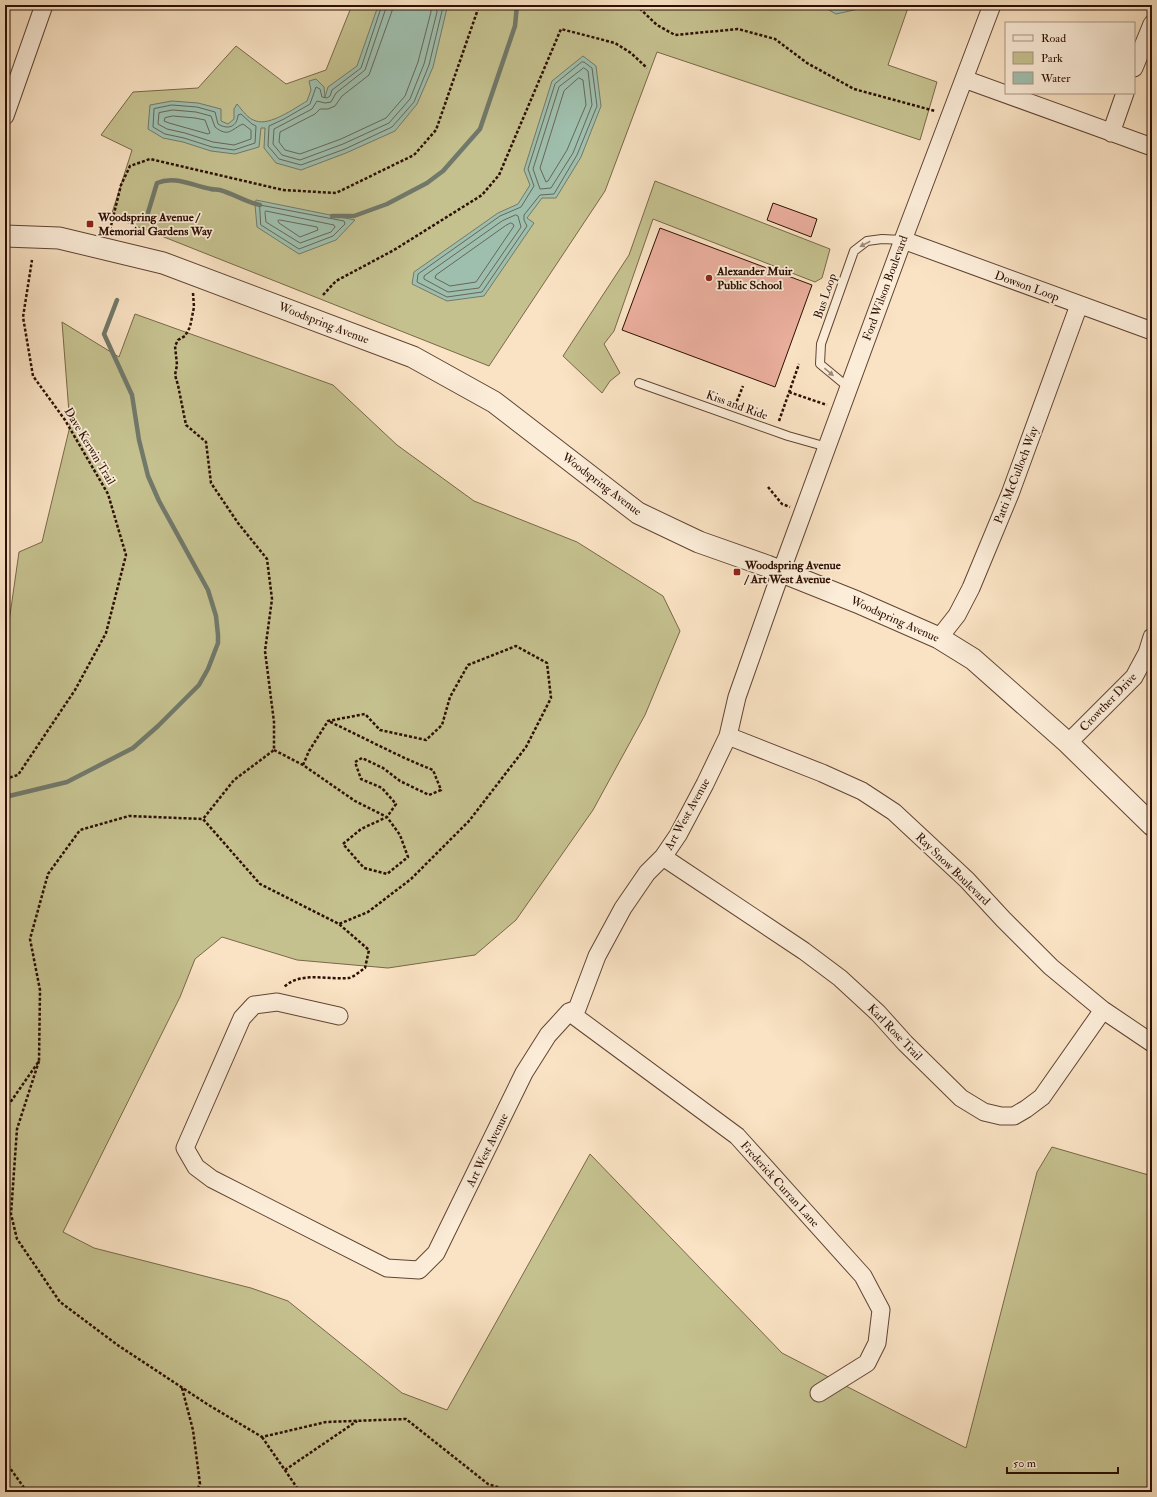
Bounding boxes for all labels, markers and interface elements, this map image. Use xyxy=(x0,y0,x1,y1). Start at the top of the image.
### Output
legend xyxy=(1005,22,1135,94)
text: Road xyxy=(1041,31,1066,46)
text: Park xyxy=(1041,51,1063,66)
text: Water xyxy=(1040,71,1071,86)
place label: Woodspring Avenue / Memorial Gardens Way xyxy=(97,210,213,239)
marker: Woodspring Avenue / Memorial Gardens Way xyxy=(85,219,95,229)
street label: Ford Wilson Boulevard xyxy=(859,233,912,343)
one-way arrow xyxy=(859,241,871,247)
place label: Alexander Muir Public School xyxy=(716,264,793,293)
street label: Dowson Loop xyxy=(992,268,1061,305)
street label: Bus Loop xyxy=(811,271,840,321)
marker: Alexander Muir Public School xyxy=(704,273,714,283)
street label: Woodspring Avenue xyxy=(275,299,371,348)
one-way arrow xyxy=(823,367,834,376)
street label: Kiss and Ride xyxy=(704,387,770,424)
street label: Dave Kerwin Trail xyxy=(61,405,119,488)
street label: Patti McCulloch Way xyxy=(991,424,1042,526)
street label: Woodspring Avenue xyxy=(558,449,644,519)
place label: Woodspring Avenue / Art West Avenue xyxy=(744,558,842,587)
marker: Woodspring Avenue / Art West Avenue xyxy=(732,567,742,577)
street label: Woodspring Avenue xyxy=(847,593,942,646)
street label: Crowther Drive xyxy=(1077,670,1140,735)
street label: Art West Avenue xyxy=(661,776,713,854)
street label: Ray Snow Boulevard xyxy=(912,830,993,909)
street label: Karl Rose Trail xyxy=(864,1001,925,1064)
street label: Art West Avenue xyxy=(463,1111,512,1190)
street label: Frederick Curran Lane xyxy=(737,1138,822,1230)
scale bar xyxy=(1007,1449,1118,1475)
text: 50 m xyxy=(1013,1456,1037,1471)

